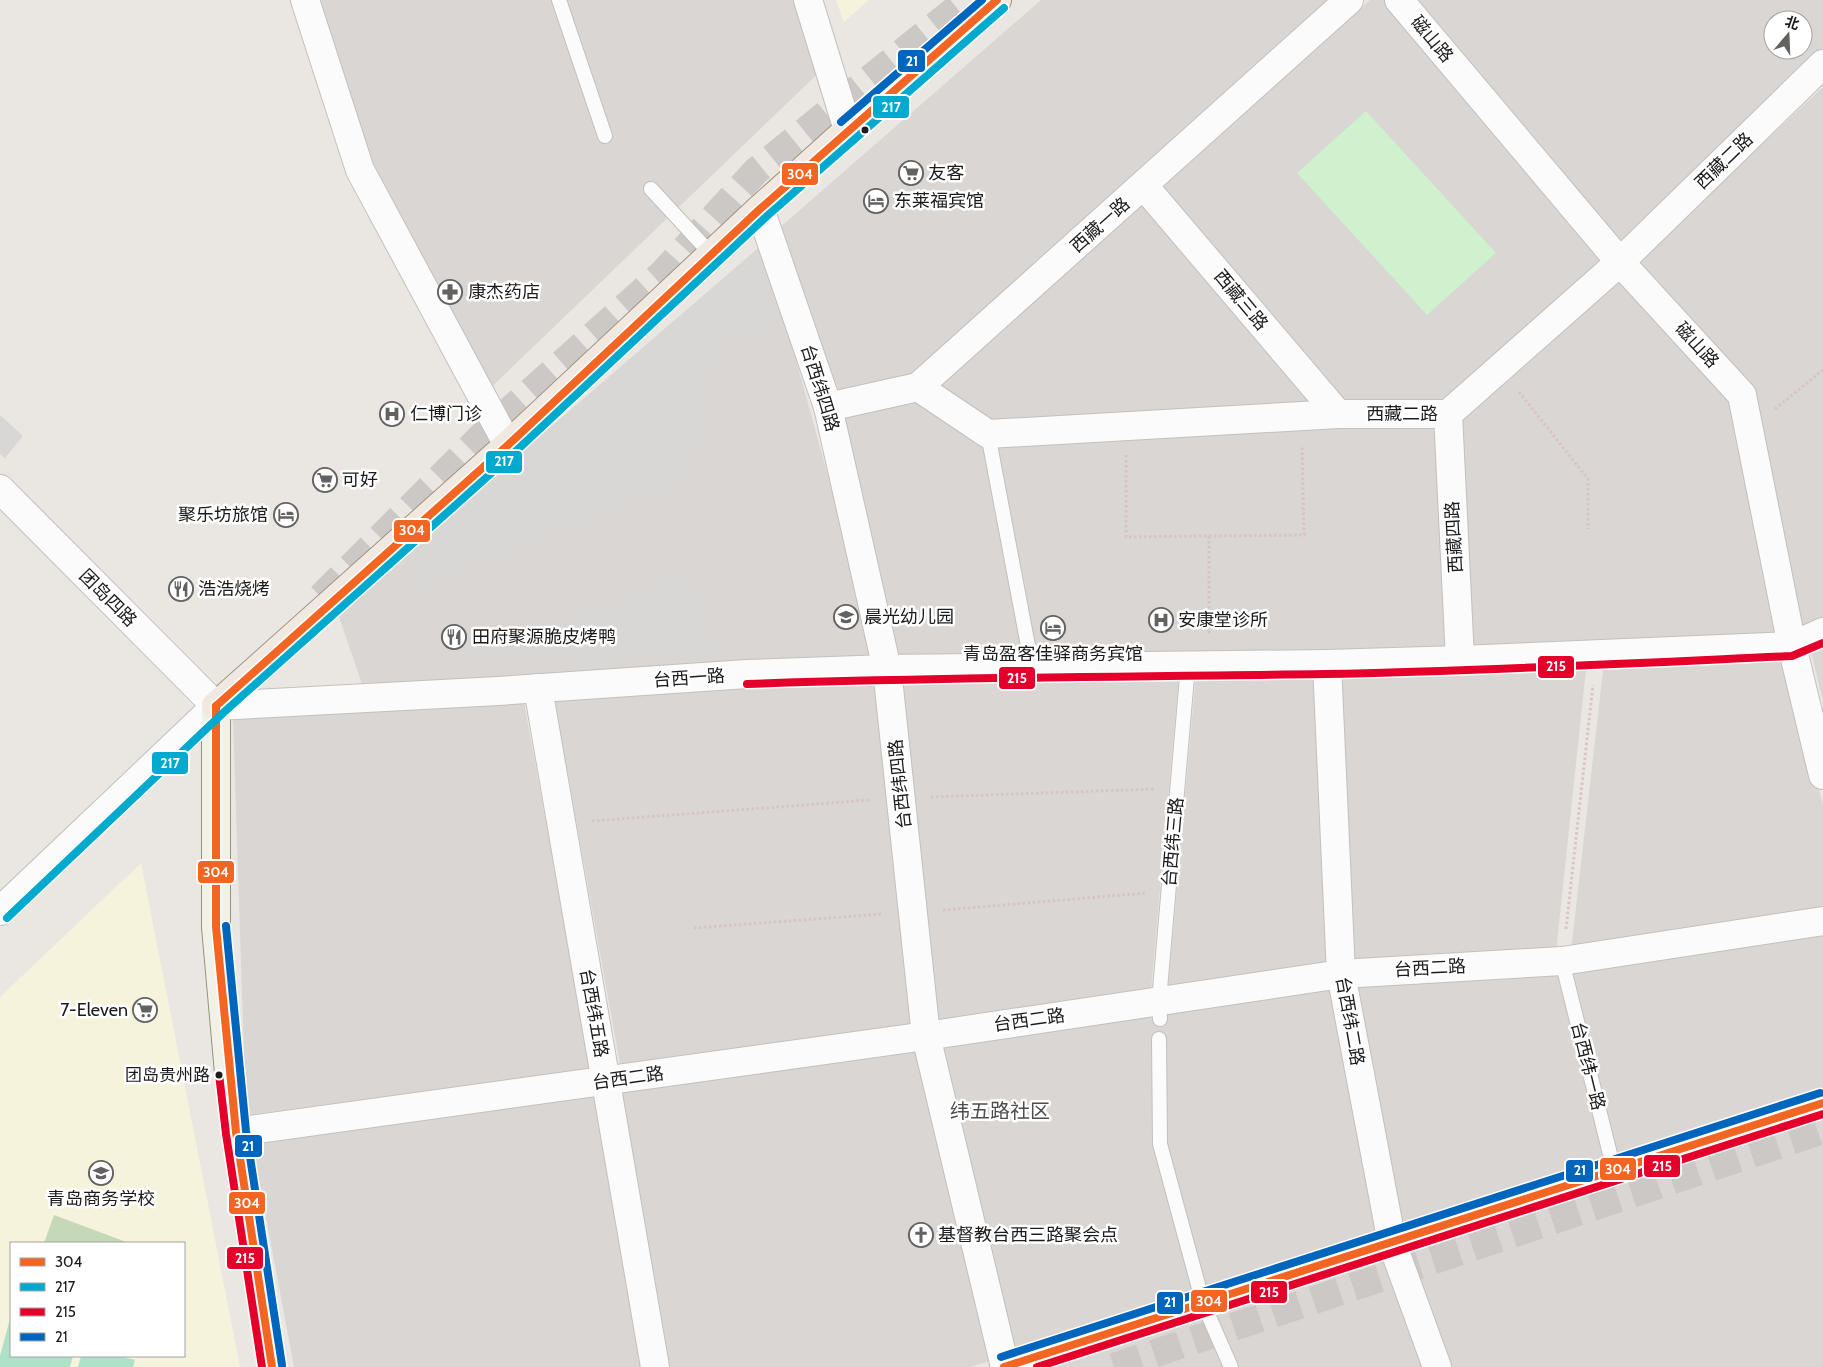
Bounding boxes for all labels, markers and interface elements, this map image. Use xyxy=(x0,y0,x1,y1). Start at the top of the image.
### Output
north arrow xyxy=(1763,10,1813,60)
street label: 磁山路 xyxy=(1406,11,1458,67)
text: 北 xyxy=(1783,12,1802,33)
line badge: 21 xyxy=(897,49,926,73)
text: 21 xyxy=(906,52,918,70)
line badge: 217 xyxy=(872,95,910,119)
text: 217 xyxy=(881,98,902,116)
unlabelled marker xyxy=(860,125,870,135)
street label: 西藏二路 xyxy=(1690,128,1758,194)
supermarket icon: 友客 xyxy=(898,160,924,186)
line badge: 304 xyxy=(781,162,819,186)
place label: 友客 xyxy=(928,162,964,184)
text: 304 xyxy=(787,165,813,183)
hotel icon: 东莱福宾馆 xyxy=(863,188,889,214)
place label: 东莱福宾馆 xyxy=(894,190,984,212)
street label: 西藏一路 xyxy=(1066,193,1134,257)
street label: 西藏三路 xyxy=(1209,265,1273,335)
pharmacy icon: 康杰药店 xyxy=(437,279,463,305)
place label: 康杰药店 xyxy=(468,281,540,303)
street label: 磁山路 xyxy=(1671,318,1723,372)
street label: 台西纬四路 xyxy=(796,342,844,434)
hospital icon: 仁博门诊 xyxy=(379,401,405,427)
place label: 仁博门诊 xyxy=(410,403,482,425)
street label: 西藏二路 xyxy=(1366,403,1438,425)
line badge: 217 xyxy=(485,450,523,474)
text: 217 xyxy=(494,452,515,470)
supermarket icon: 可好 xyxy=(312,467,338,493)
place label: 可好 xyxy=(342,469,378,491)
street label: 西藏四路 xyxy=(1441,500,1467,574)
hotel icon: 聚乐坊旅馆 xyxy=(273,502,299,528)
place label: 聚乐坊旅馆 xyxy=(178,504,268,526)
line badge: 304 xyxy=(393,519,431,543)
text: 304 xyxy=(399,521,425,539)
street label: 团岛四路 xyxy=(75,565,141,631)
restaurant icon: 浩浩烧烤 xyxy=(168,576,194,602)
place label: 浩浩烧烤 xyxy=(198,578,270,600)
school or university icon: 晨光幼儿园 xyxy=(833,604,859,630)
place label: 晨光幼儿园 xyxy=(864,606,954,628)
hospital icon: 安康堂诊所 xyxy=(1148,607,1174,633)
place label: 安康堂诊所 xyxy=(1178,609,1268,631)
hotel icon: 青岛盈客佳驿商务宾馆 xyxy=(1040,615,1066,641)
restaurant icon: 田府聚源脆皮烤鸭 xyxy=(441,624,467,650)
place label: 田府聚源脆皮烤鸭 xyxy=(472,626,616,648)
place label: 青岛盈客佳驿商务宾馆 xyxy=(963,643,1143,665)
line badge: 215 xyxy=(1537,655,1575,679)
text: 215 xyxy=(1546,657,1566,675)
street label: 台西一路 xyxy=(652,665,726,691)
line badge: 215 xyxy=(998,666,1036,690)
text: 215 xyxy=(1007,669,1027,687)
street label: 台西纬四路 xyxy=(884,738,916,830)
line badge: 217 xyxy=(151,751,189,775)
text: 217 xyxy=(160,754,181,772)
street label: 台西纬三路 xyxy=(1158,796,1188,888)
line badge: 304 xyxy=(197,860,235,884)
text: 304 xyxy=(203,863,229,881)
street label: 台西二路 xyxy=(1393,955,1467,981)
street label: 台西纬五路 xyxy=(575,967,613,1059)
street label: 台西纬二路 xyxy=(1331,975,1369,1067)
supermarket icon: 7-Eleven xyxy=(132,997,158,1023)
place label: 7-Eleven xyxy=(60,999,128,1021)
street label: 台西二路 xyxy=(992,1004,1066,1036)
street label: 台西纬一路 xyxy=(1566,1020,1610,1112)
street label: 台西二路 xyxy=(591,1062,665,1094)
place label: 团岛贵州路 xyxy=(125,1065,210,1085)
marker: 团岛贵州路 xyxy=(214,1070,224,1080)
district label: 纬五路社区 xyxy=(950,1099,1050,1123)
line badge: 21 xyxy=(234,1134,263,1158)
text: 21 xyxy=(242,1137,254,1155)
line badge: 215 xyxy=(1643,1154,1681,1178)
line badge: 304 xyxy=(1599,1157,1637,1181)
text: 215 xyxy=(1652,1157,1672,1175)
line badge: 21 xyxy=(1565,1159,1594,1183)
school or university icon: 青岛商务学校 xyxy=(88,1160,114,1186)
text: 304 xyxy=(1605,1160,1631,1178)
text: 21 xyxy=(1574,1161,1586,1179)
place label: 青岛商务学校 xyxy=(47,1188,155,1210)
line badge: 304 xyxy=(228,1191,266,1215)
text: 304 xyxy=(234,1194,260,1212)
church icon: 基督教台西三路聚会点 xyxy=(908,1222,934,1248)
place label: 基督教台西三路聚会点 xyxy=(938,1224,1118,1246)
legend xyxy=(10,1242,185,1357)
line badge: 215 xyxy=(226,1246,264,1270)
text: 215 xyxy=(235,1249,255,1267)
text: 304 xyxy=(55,1253,83,1271)
text: 217 xyxy=(55,1278,76,1296)
line badge: 215 xyxy=(1250,1280,1288,1304)
text: 215 xyxy=(1259,1283,1279,1301)
line badge: 304 xyxy=(1190,1289,1228,1313)
line badge: 21 xyxy=(1156,1291,1184,1315)
text: 304 xyxy=(1196,1292,1222,1310)
text: 21 xyxy=(1164,1293,1176,1311)
text: 215 xyxy=(55,1303,76,1321)
text: 21 xyxy=(55,1328,68,1346)

